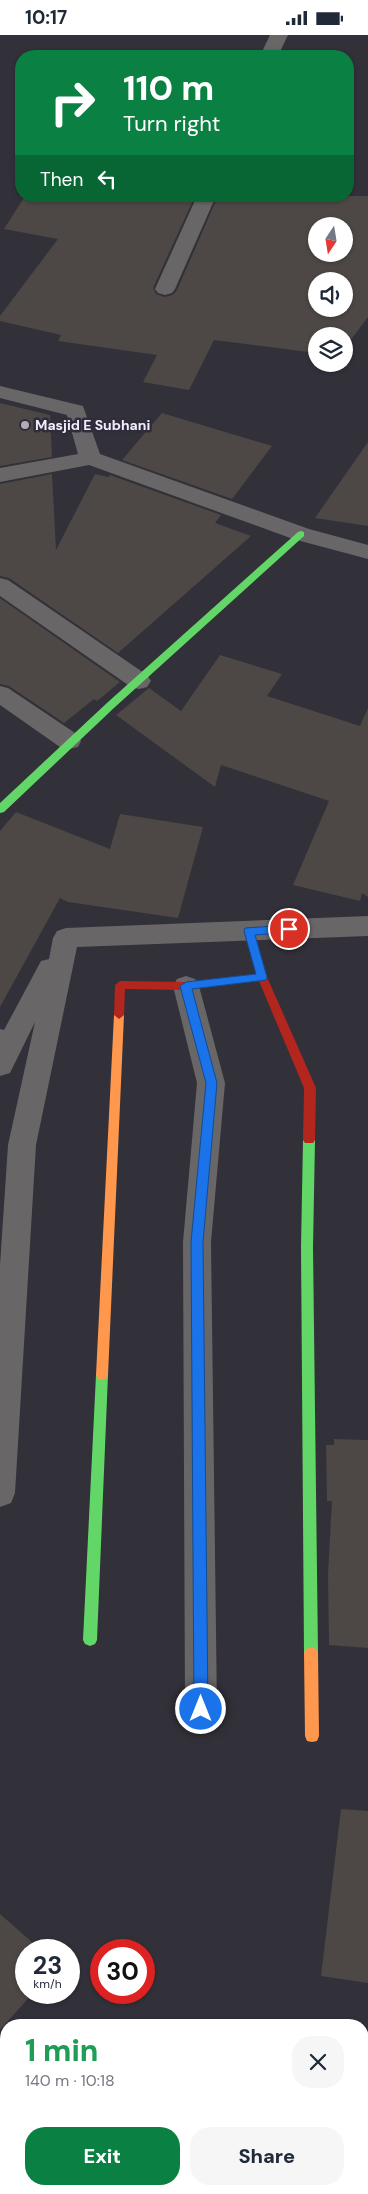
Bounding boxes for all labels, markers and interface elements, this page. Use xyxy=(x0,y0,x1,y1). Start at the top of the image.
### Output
text: 10:17 xyxy=(25,5,67,30)
text: 110 m xyxy=(123,65,214,111)
icon: right xyxy=(40,70,105,135)
text: Turn right xyxy=(123,109,220,138)
icon: left xyxy=(93,165,121,193)
text: Then xyxy=(40,167,83,192)
north arrow xyxy=(308,217,352,263)
map controls xyxy=(308,217,353,372)
button: sound xyxy=(308,272,353,317)
button: layers xyxy=(308,327,353,372)
place label: Masjid E Subhani xyxy=(35,416,150,434)
marker: Masjid E Subhani xyxy=(19,419,31,431)
pin xyxy=(268,908,310,950)
icon: arrive xyxy=(275,915,303,943)
position arrow xyxy=(174,1682,226,1734)
speed limit sign: 30 xyxy=(90,1939,155,2004)
text: 23 xyxy=(33,1949,62,1982)
text: km/h xyxy=(33,1976,62,1992)
text: 1 min xyxy=(25,2031,98,2070)
button: close xyxy=(292,2036,344,2088)
text: 140 m · 10:18 xyxy=(25,2070,115,2091)
button: Exit xyxy=(25,2127,180,2185)
button: Share xyxy=(190,2127,344,2185)

